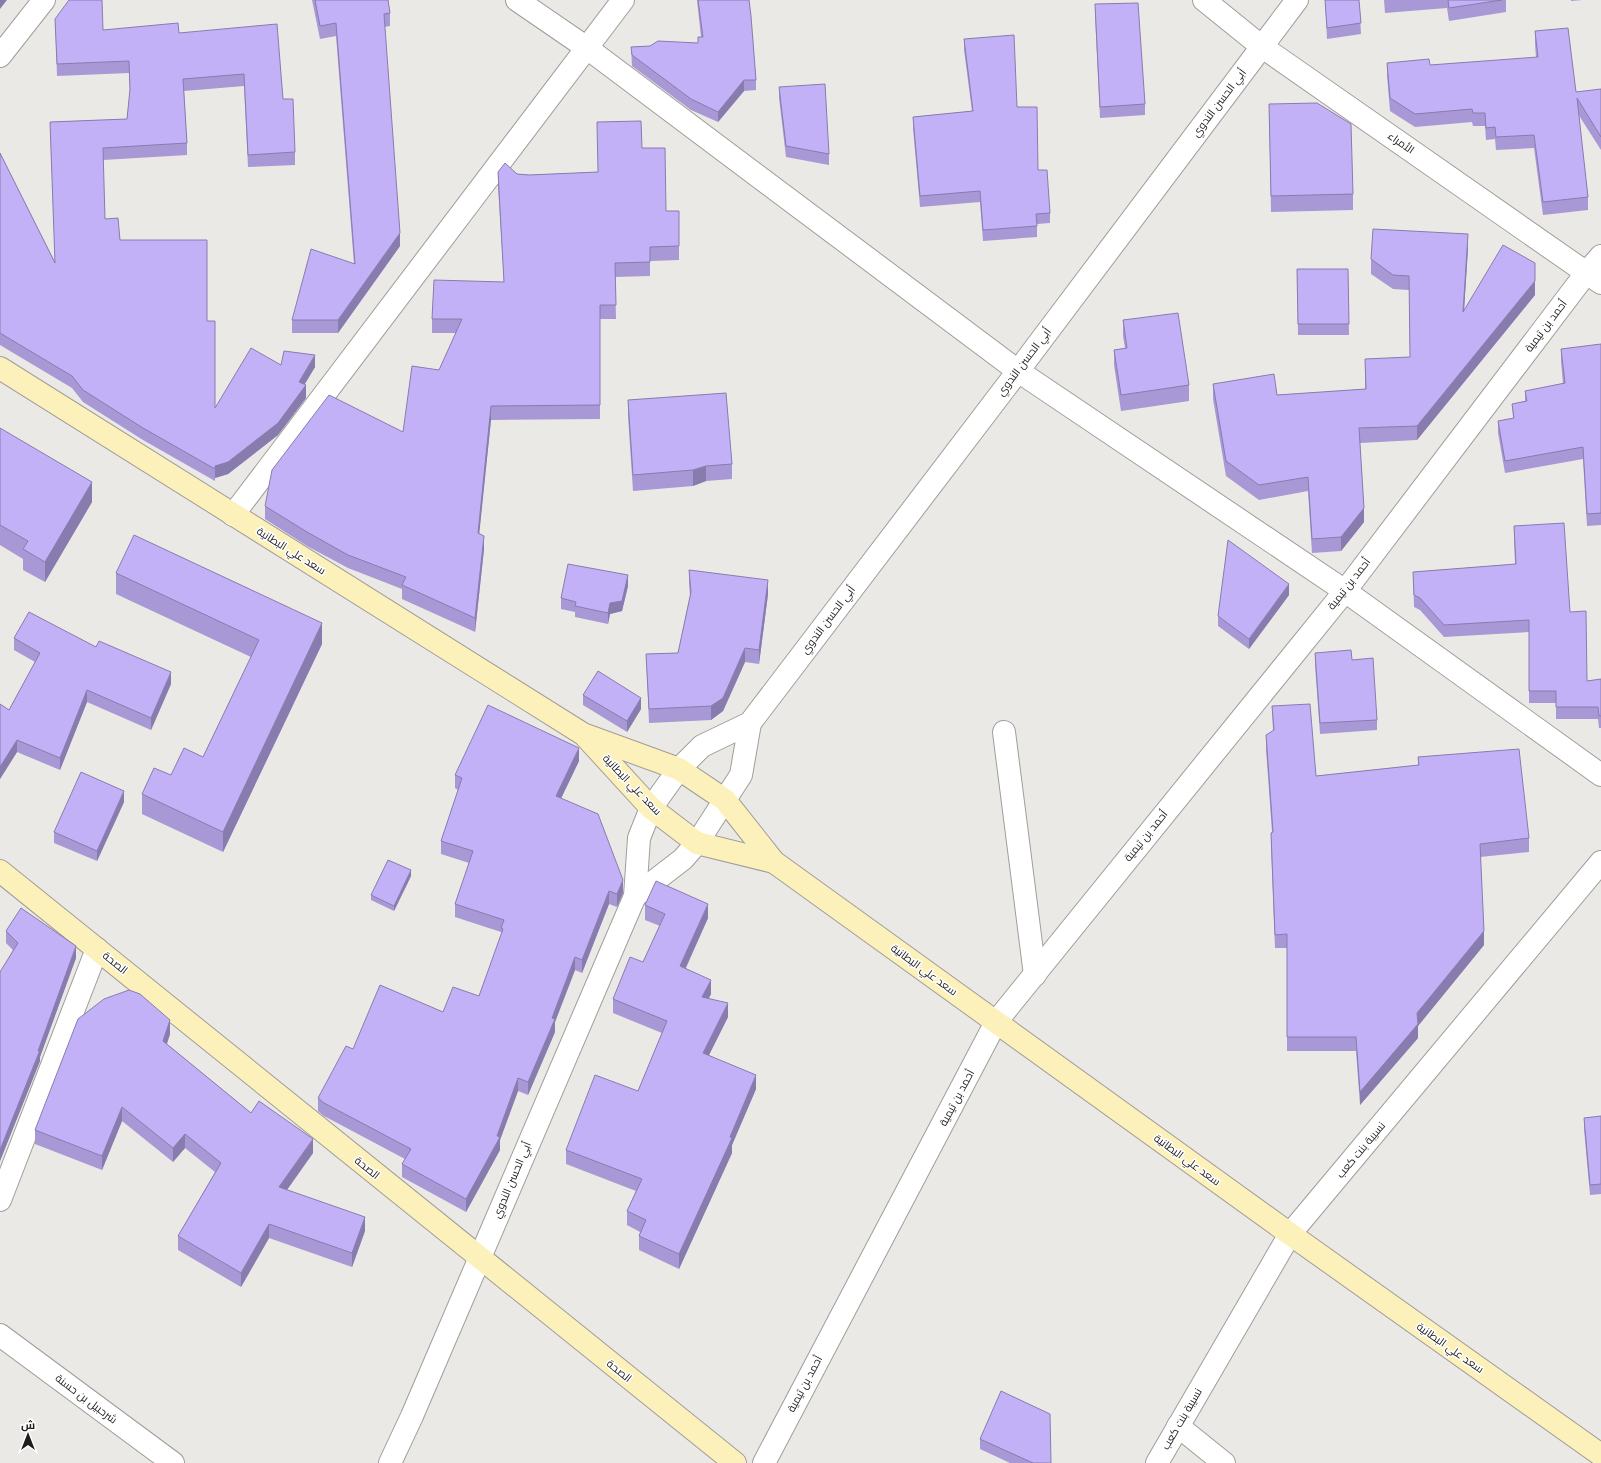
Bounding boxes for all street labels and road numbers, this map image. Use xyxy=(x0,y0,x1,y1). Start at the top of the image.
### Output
street label: أبي الحسن الندوي xyxy=(1188,66,1250,141)
street label: الأمراء xyxy=(1385,128,1417,158)
street label: أحمد بن تيمية xyxy=(1521,297,1571,355)
street label: أبي الحسن الندوي xyxy=(993,325,1055,400)
street label: سعد علي البطانية xyxy=(253,524,328,579)
street label: أحمد بن تيمية xyxy=(1324,555,1374,613)
street label: أبي الحسن الندوي xyxy=(797,583,859,658)
street label: سعد علي البطانية xyxy=(598,751,665,819)
street label: أحمد بن تيمية xyxy=(1121,807,1171,865)
street label: سعد علي البطانية xyxy=(887,941,960,1000)
street label: الصحة xyxy=(99,948,131,978)
street label: أحمد بن تيمية xyxy=(936,1067,978,1129)
street label: نسيبة بنت كعب xyxy=(1333,1119,1389,1181)
street label: سعد علي البطانية xyxy=(1150,1131,1223,1190)
street label: أبي الحسن الندوي xyxy=(489,1139,536,1221)
street label: الصحة xyxy=(351,1153,383,1183)
street label: سعد علي البطانية xyxy=(1413,1319,1487,1378)
street label: أحمد بن تيمية xyxy=(784,1353,826,1415)
street label: الصحة xyxy=(603,1356,635,1386)
street label: شرحبيل بن حسنة xyxy=(52,1371,120,1427)
street label: نسيبة بنت كعب xyxy=(1158,1385,1206,1453)

